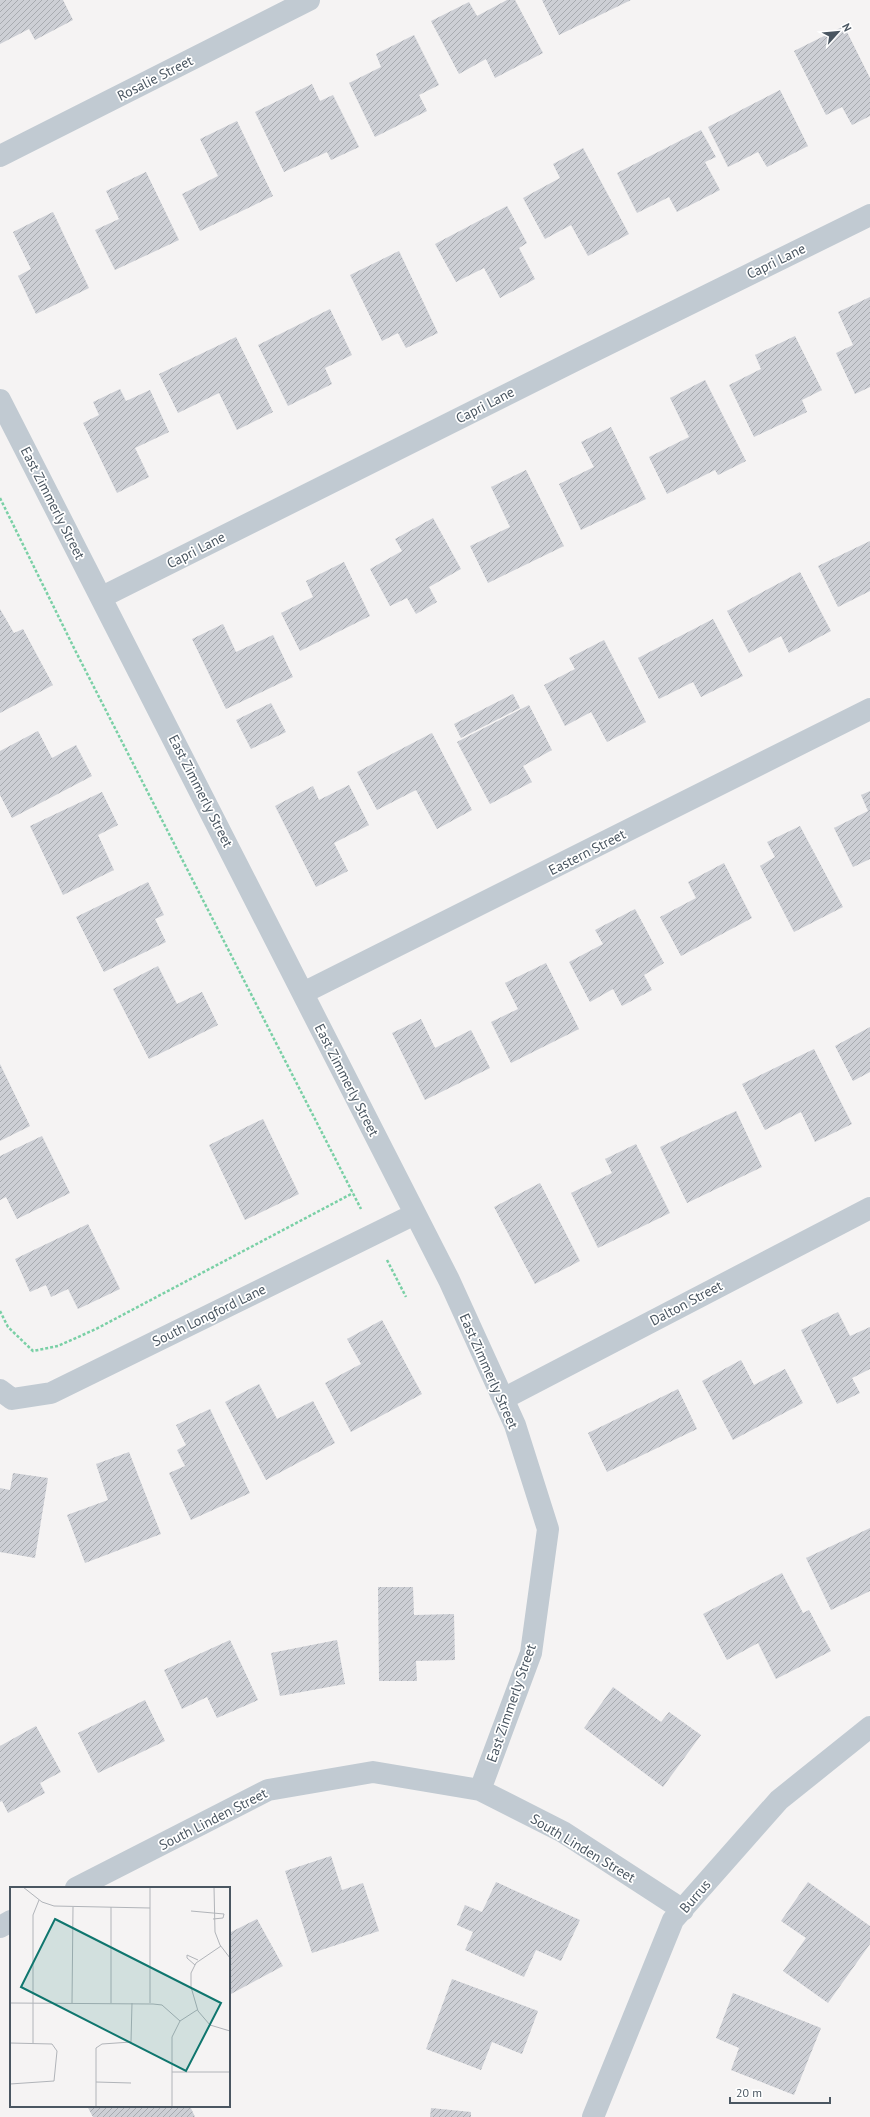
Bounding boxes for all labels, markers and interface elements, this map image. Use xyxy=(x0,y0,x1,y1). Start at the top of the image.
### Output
north arrow xyxy=(818,12,858,52)
text: N xyxy=(839,21,855,34)
street label: Rosalie Street xyxy=(114,51,196,105)
street label: Capri Lane xyxy=(744,239,808,283)
street label: Capri Lane xyxy=(453,383,517,427)
street label: East Zimmerly Street xyxy=(17,444,89,563)
street label: Capri Lane xyxy=(164,528,228,572)
street label: East Zimmerly Street xyxy=(165,732,237,851)
street label: Eastern Street xyxy=(546,825,629,879)
street label: East Zimmerly Street xyxy=(311,1021,383,1140)
street label: Dalton Street xyxy=(647,1276,726,1330)
street label: South Longford Lane xyxy=(149,1280,269,1350)
street label: East Zimmerly Street xyxy=(456,1311,523,1432)
street label: East Zimmerly Street xyxy=(482,1641,540,1765)
street label: South Linden Street xyxy=(156,1784,270,1854)
street label: South Linden Street xyxy=(527,1810,639,1887)
street label: Burrus xyxy=(676,1875,715,1917)
inset map xyxy=(10,1887,230,2107)
scale bar xyxy=(730,2079,830,2105)
text: 20 m xyxy=(736,2085,762,2100)

